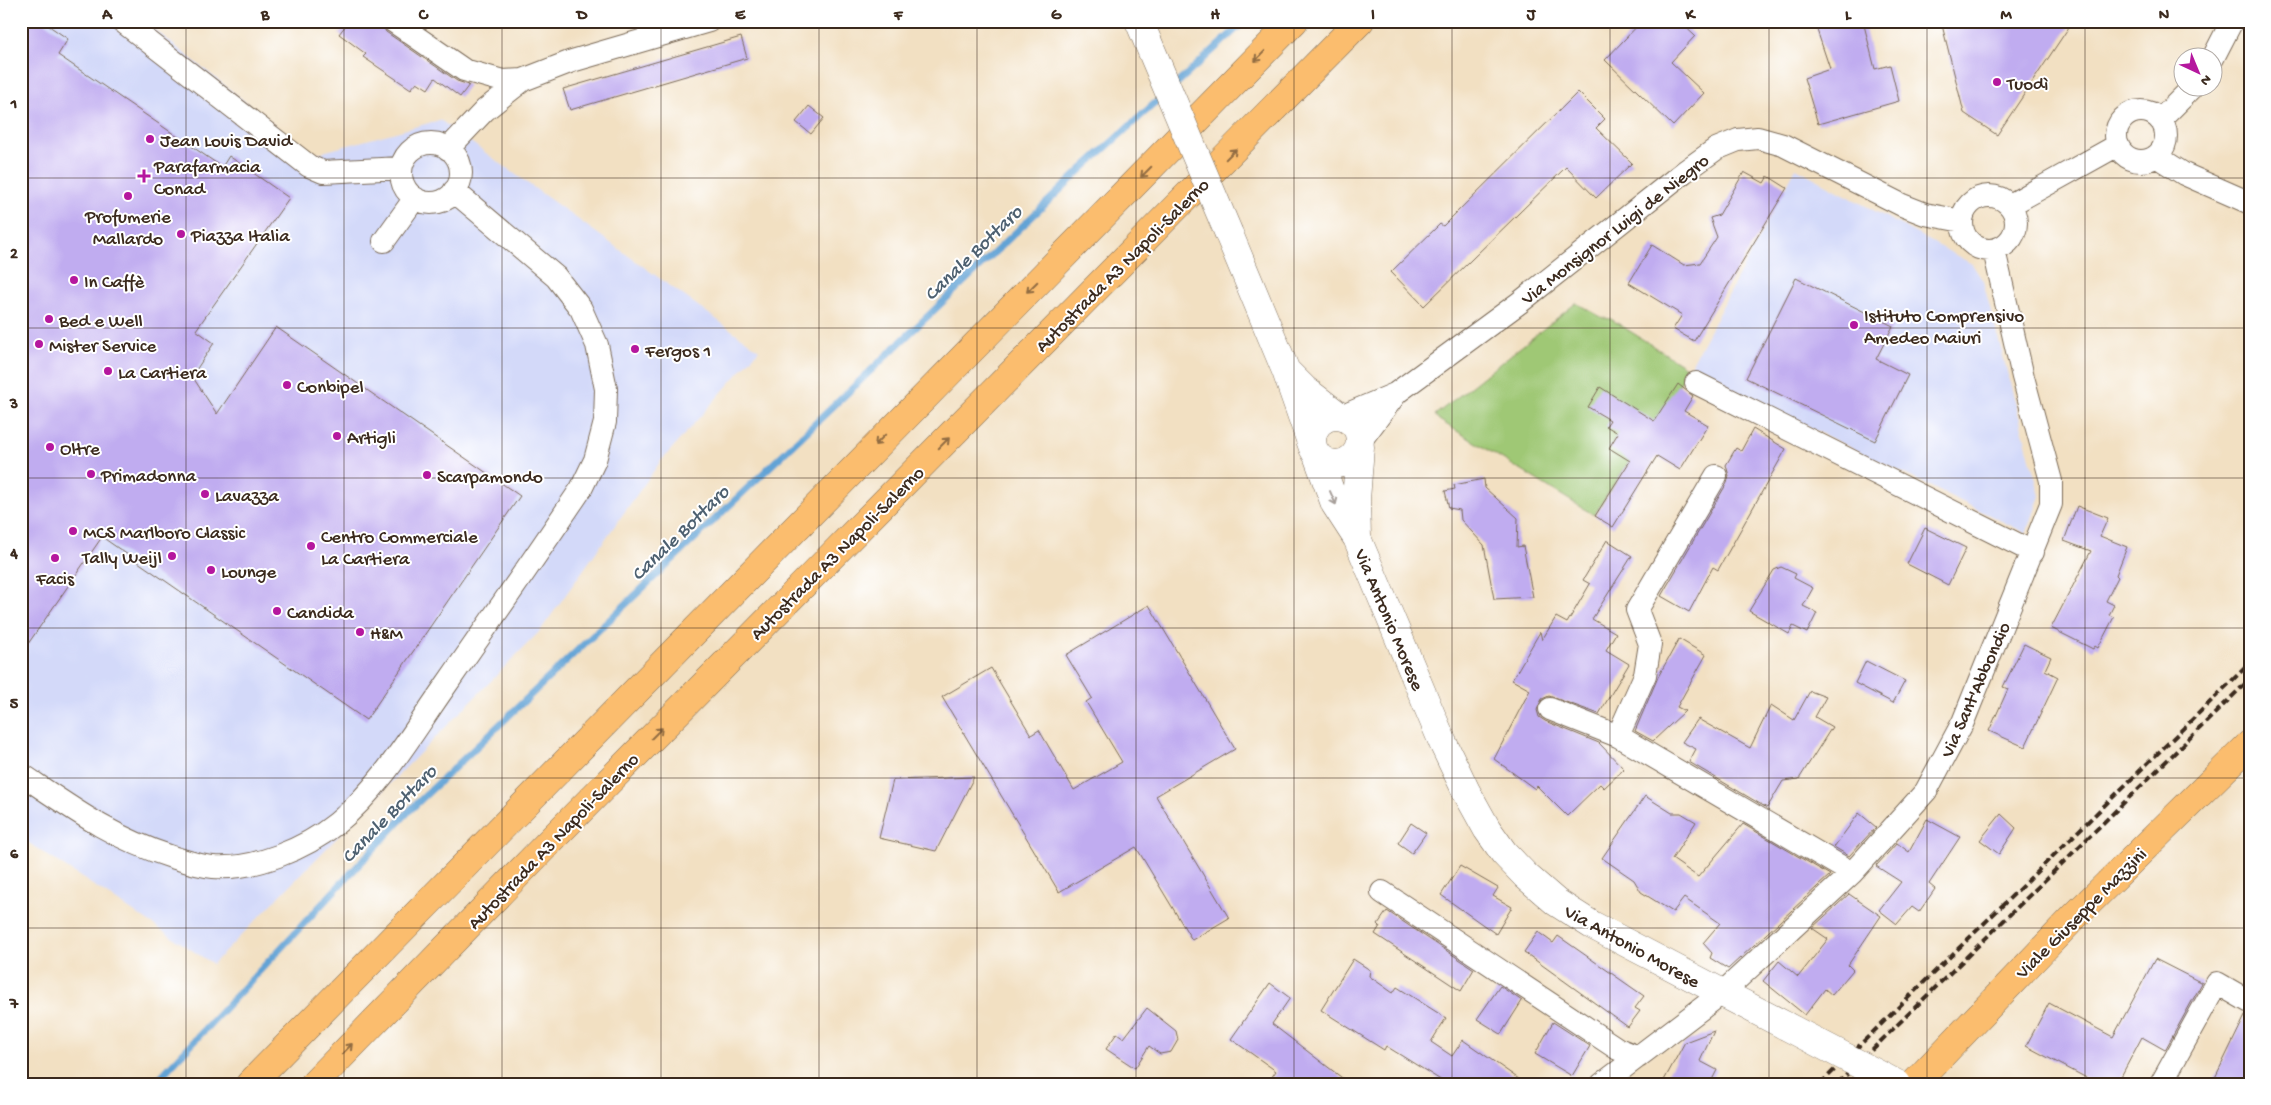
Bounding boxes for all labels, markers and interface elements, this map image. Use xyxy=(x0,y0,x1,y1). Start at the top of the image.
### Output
text: A xyxy=(101,7,113,26)
text: B xyxy=(260,7,270,26)
text: C xyxy=(418,7,429,26)
text: D xyxy=(575,7,588,26)
text: E xyxy=(735,7,746,26)
text: F xyxy=(893,7,904,26)
text: G xyxy=(1051,7,1062,26)
text: H xyxy=(1210,7,1220,26)
text: I xyxy=(1371,7,1375,26)
text: J xyxy=(1526,7,1537,26)
text: K xyxy=(1685,7,1697,26)
text: L xyxy=(1845,7,1852,26)
text: M xyxy=(2000,7,2012,26)
text: N xyxy=(2159,7,2170,26)
north arrow xyxy=(2174,48,2224,98)
one-way arrow xyxy=(1254,50,1266,63)
text: N xyxy=(2196,70,2214,89)
place label: Tuodì xyxy=(2006,74,2048,97)
marker: Tuodì xyxy=(1991,76,2003,88)
text: 1 xyxy=(10,96,17,115)
place label: Jean Louis David xyxy=(160,131,294,154)
marker: Jean Louis David xyxy=(144,133,156,145)
one-way arrow xyxy=(1225,147,1237,160)
street label: Via Monsignor Luigi de Niegro xyxy=(1517,150,1715,312)
place label: Parafarmacia Conad xyxy=(153,157,262,202)
one-way arrow xyxy=(1140,166,1152,178)
marker: Parafarmacia Conad xyxy=(138,170,150,182)
street label: Autostrada A3 Napoli-Salerno xyxy=(1032,174,1215,358)
marker: Profumerie Mallardo xyxy=(122,190,134,202)
water label: Canale Bottaro xyxy=(921,201,1029,307)
place label: Profumerie Mallardo xyxy=(84,207,171,252)
place label: Piazza Italia xyxy=(190,226,291,249)
marker: Piazza Italia xyxy=(175,228,187,240)
text: 2 xyxy=(10,246,18,265)
place label: In Caffè xyxy=(84,272,145,295)
marker: In Caffè xyxy=(68,274,80,286)
one-way arrow xyxy=(1026,281,1038,293)
place label: Istituto Comprensivo Amedeo Maiuri xyxy=(1864,306,2024,351)
place label: Bed e Well xyxy=(58,311,143,334)
marker: Bed e Well xyxy=(43,313,55,325)
marker: Istituto Comprensivo Amedeo Maiuri xyxy=(1848,319,1860,331)
place label: Mister Service xyxy=(49,336,156,359)
marker: Mister Service xyxy=(33,338,45,350)
place label: Fergos 1 xyxy=(644,341,711,364)
marker: Fergos 1 xyxy=(629,343,641,355)
place label: La Cartiera xyxy=(118,363,208,386)
marker: La Cartiera xyxy=(102,365,114,377)
place label: Conbipel xyxy=(297,377,364,400)
marker: Conbipel xyxy=(281,379,293,391)
text: 3 xyxy=(9,396,18,415)
place label: Artigli xyxy=(347,428,396,451)
marker: Artigli xyxy=(331,430,343,442)
one-way arrow xyxy=(875,434,887,446)
one-way arrow xyxy=(938,437,950,449)
place label: Oltre xyxy=(60,439,100,462)
marker: Oltre xyxy=(44,441,56,453)
street label: Autostrada A3 Napoli-Salerno xyxy=(747,462,930,646)
place label: Primadonna xyxy=(100,466,197,489)
place label: Scarpamondo xyxy=(437,467,543,490)
marker: Primadonna xyxy=(85,468,97,480)
marker: Scarpamondo xyxy=(421,469,433,481)
water label: Canale Bottaro xyxy=(628,481,736,587)
place label: Lavazza xyxy=(215,486,280,509)
marker: Lavazza xyxy=(199,488,211,500)
one-way arrow xyxy=(1329,490,1339,505)
place label: MCS Marlboro Classic xyxy=(83,523,246,546)
marker: MCS Marlboro Classic xyxy=(67,525,79,537)
place label: Centro Commerciale La Cartiera xyxy=(321,527,478,572)
marker: Centro Commerciale La Cartiera xyxy=(305,540,317,552)
street label: Via Antonio Morese xyxy=(1347,545,1428,695)
text: 4 xyxy=(9,546,18,565)
place label: Tally Weijl xyxy=(81,548,162,571)
marker: Tally Weijl xyxy=(166,550,178,562)
marker: Facis xyxy=(49,552,61,564)
place label: Lounge xyxy=(221,562,277,585)
marker: Lounge xyxy=(205,564,217,576)
place label: Facis xyxy=(35,569,75,592)
place label: Candida xyxy=(287,603,355,626)
marker: Candida xyxy=(271,605,283,617)
street label: Via Sant'Abbondio xyxy=(1937,619,2017,763)
place label: H&M xyxy=(370,624,404,647)
marker: H&M xyxy=(354,626,366,638)
text: 5 xyxy=(10,696,19,715)
one-way arrow xyxy=(651,726,663,739)
street label: Autostrada A3 Napoli-Salerno xyxy=(464,749,645,936)
water label: Canale Bottaro xyxy=(338,760,444,869)
street label: Viale Giuseppe Mazzini xyxy=(2011,844,2153,986)
text: 6 xyxy=(10,846,19,865)
street label: Via Antonio Morese xyxy=(1559,901,1703,995)
text: 7 xyxy=(9,996,19,1015)
one-way arrow xyxy=(341,1042,353,1055)

